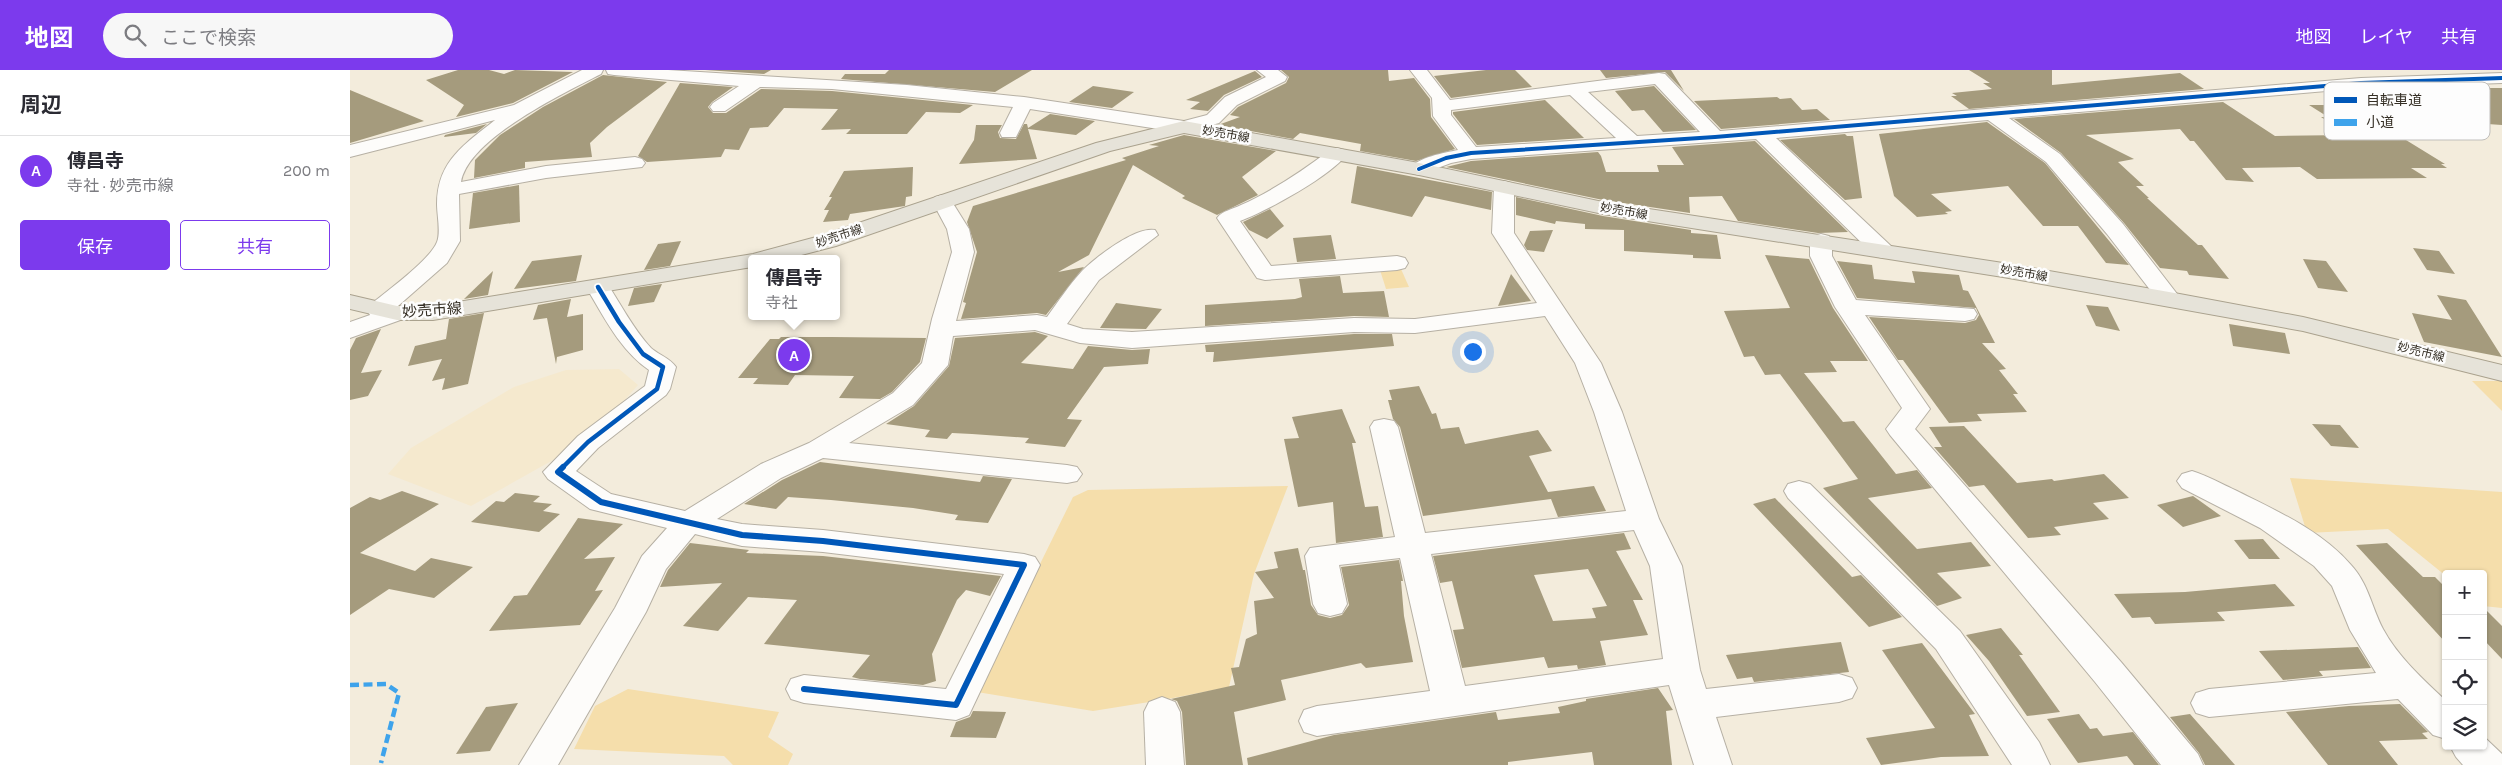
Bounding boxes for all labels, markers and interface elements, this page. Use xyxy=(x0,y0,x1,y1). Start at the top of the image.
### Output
search box xyxy=(103,13,453,58)
icon: search xyxy=(121,21,149,49)
text: 地図 xyxy=(25,24,73,52)
text: 地図 xyxy=(2296,26,2332,48)
text: レイヤ xyxy=(2360,26,2413,48)
text: 共有 xyxy=(2441,26,2477,48)
text: ここで検索 xyxy=(161,27,256,49)
legend xyxy=(2324,82,2490,140)
text: 自転車道 xyxy=(2366,92,2422,109)
text: 周辺 xyxy=(20,93,62,117)
text: 小道 xyxy=(2366,114,2394,131)
street label: 妙売市線 xyxy=(1201,123,1251,145)
text: 傳昌寺 xyxy=(67,150,124,172)
text: A xyxy=(31,161,41,180)
text: 200 m xyxy=(283,161,330,180)
text: 寺社 · 妙売市線 xyxy=(67,176,173,195)
street label: 妙売市線 xyxy=(1599,200,1649,222)
button: 保存 xyxy=(20,220,170,270)
button: 共有 xyxy=(180,220,330,270)
street label: 妙売市線 xyxy=(814,222,864,250)
popup xyxy=(748,255,840,320)
street label: 妙売市線 xyxy=(1999,262,2049,284)
text: 傳昌寺 xyxy=(765,267,823,289)
text: 寺社 xyxy=(765,293,798,312)
street label: 妙売市線 xyxy=(401,299,463,321)
pin: A xyxy=(778,336,810,374)
your location xyxy=(1460,339,1486,365)
street label: 妙売市線 xyxy=(2396,339,2446,365)
map controls xyxy=(2442,570,2487,750)
button: + xyxy=(2442,570,2487,615)
button: − xyxy=(2442,615,2487,660)
button: locate xyxy=(2442,660,2487,705)
button: layers xyxy=(2442,705,2487,750)

